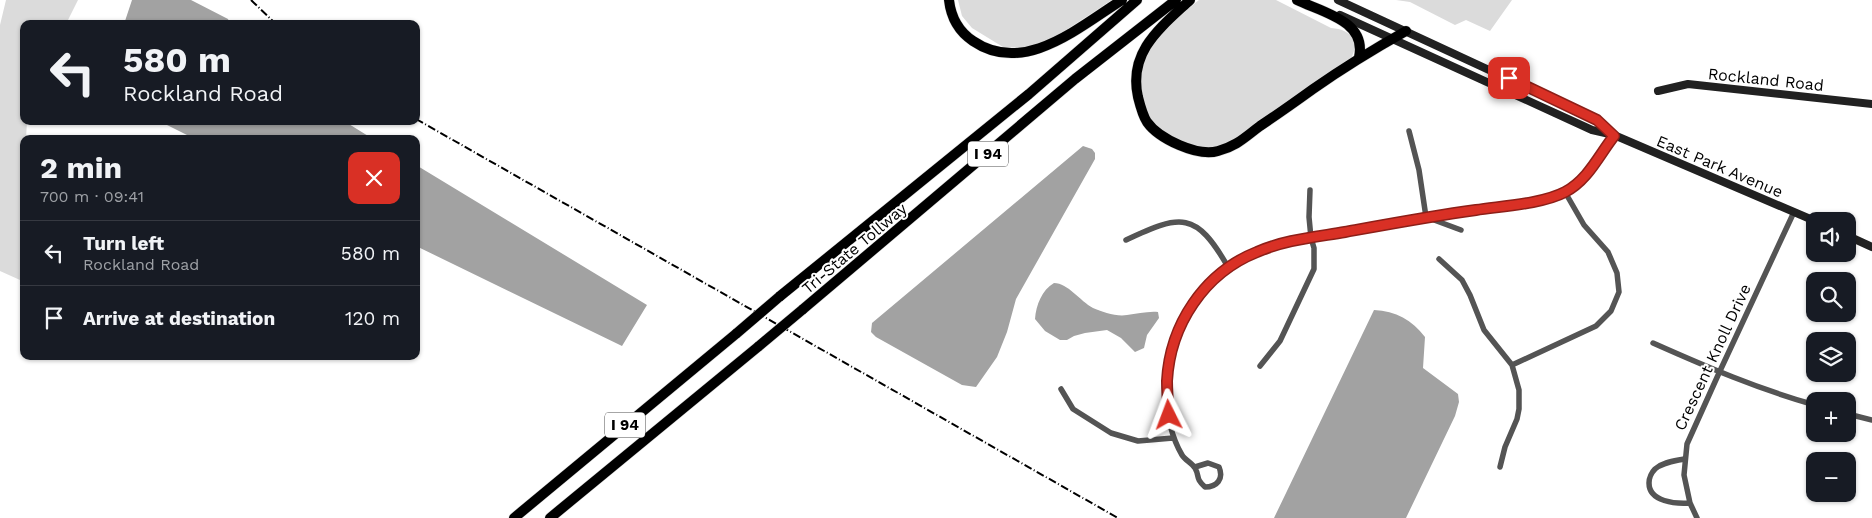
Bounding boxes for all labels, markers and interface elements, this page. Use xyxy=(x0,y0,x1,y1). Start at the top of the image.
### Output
text: 580 m xyxy=(123,39,231,81)
icon: left xyxy=(40,40,105,105)
pin xyxy=(1488,57,1530,99)
icon: arrive xyxy=(1495,64,1523,92)
street label: Rockland Road xyxy=(1707,64,1825,95)
text: Rockland Road xyxy=(123,81,283,106)
street label: East Park Avenue xyxy=(1654,131,1786,202)
road number: I 94 xyxy=(968,142,1008,166)
text: 2 min xyxy=(40,150,122,185)
button: close xyxy=(348,152,400,204)
text: 700 m · 09:41 xyxy=(40,187,144,206)
street label: Tri-State Tollway xyxy=(798,199,911,298)
map controls xyxy=(1806,212,1856,502)
button: sound xyxy=(1806,212,1856,262)
text: Turn left xyxy=(83,232,164,255)
icon: left xyxy=(40,239,68,267)
text: 580 m xyxy=(341,242,400,265)
text: Rockland Road xyxy=(83,255,199,274)
button: search xyxy=(1806,272,1856,322)
street label: Crescent Knoll Drive xyxy=(1670,281,1755,434)
icon: arrive xyxy=(40,304,68,332)
text: Arrive at destination xyxy=(83,307,275,330)
text: 120 m xyxy=(345,307,400,330)
button: layers xyxy=(1806,332,1856,382)
position arrow xyxy=(1142,388,1194,440)
button: + xyxy=(1806,392,1856,442)
road number: I 94 xyxy=(605,412,645,438)
button: − xyxy=(1806,452,1856,502)

